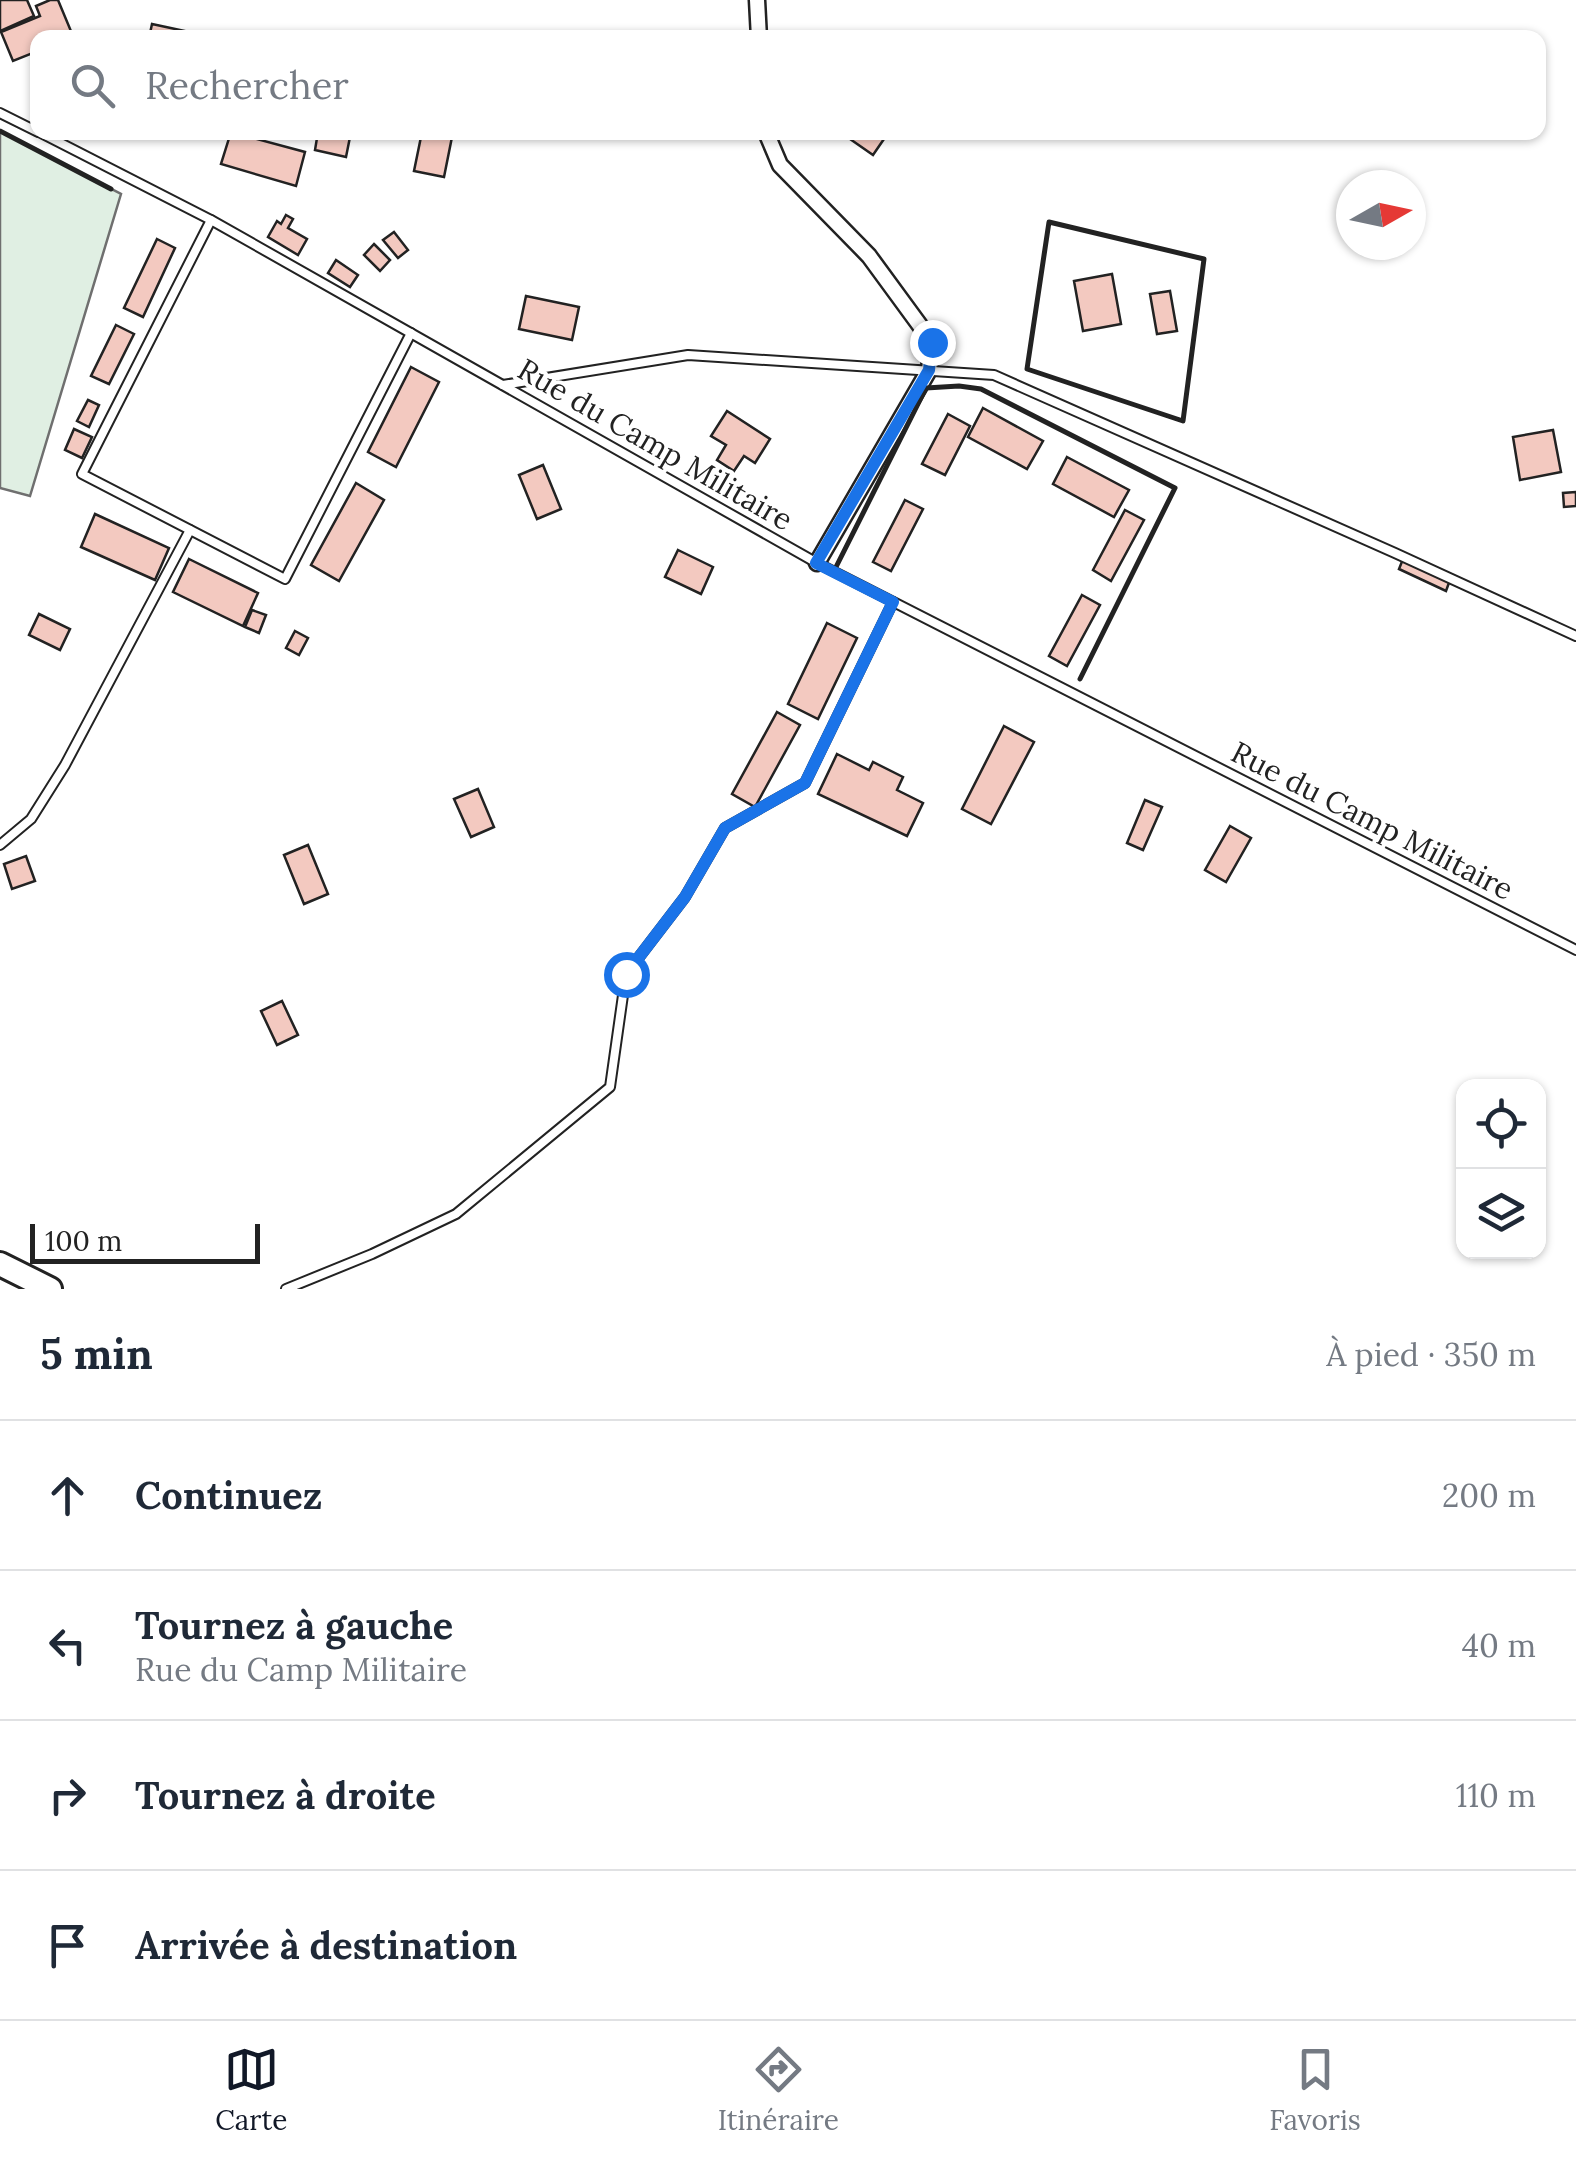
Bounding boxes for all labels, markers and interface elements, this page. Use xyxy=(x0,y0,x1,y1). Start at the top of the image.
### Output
search box xyxy=(30,30,1546,140)
icon: search xyxy=(65,58,120,113)
text: Rechercher xyxy=(145,61,349,109)
north arrow xyxy=(1336,170,1426,260)
route end xyxy=(910,320,956,366)
street label: Rue du Camp Militaire xyxy=(511,350,800,538)
street label: Rue du Camp Militaire xyxy=(1225,733,1520,908)
route start xyxy=(604,952,650,998)
map controls xyxy=(1456,1079,1546,1259)
button: locate xyxy=(1456,1079,1546,1169)
button: layers xyxy=(1456,1169,1546,1259)
scale bar xyxy=(30,1219,260,1264)
text: 100 m xyxy=(45,1223,122,1259)
text: 5 min xyxy=(40,1327,153,1381)
text: À pied · 350 m xyxy=(1326,1334,1536,1375)
icon: ahead xyxy=(40,1468,95,1523)
text: Continuez xyxy=(135,1471,322,1519)
text: 200 m xyxy=(1442,1475,1536,1516)
text: Tournez à gauche xyxy=(135,1601,453,1649)
icon: left xyxy=(40,1618,95,1673)
text: 40 m xyxy=(1462,1625,1536,1666)
text: Rue du Camp Militaire xyxy=(135,1649,467,1690)
icon: right xyxy=(40,1768,95,1823)
text: Tournez à droite xyxy=(135,1771,436,1819)
text: 110 m xyxy=(1456,1775,1536,1816)
icon: arrive xyxy=(40,1918,95,1973)
text: Arrivée à destination xyxy=(135,1921,517,1969)
tab: Carte xyxy=(215,2042,287,2138)
tab: Itinéraire xyxy=(718,2042,839,2138)
tab: Favoris xyxy=(1269,2042,1361,2138)

